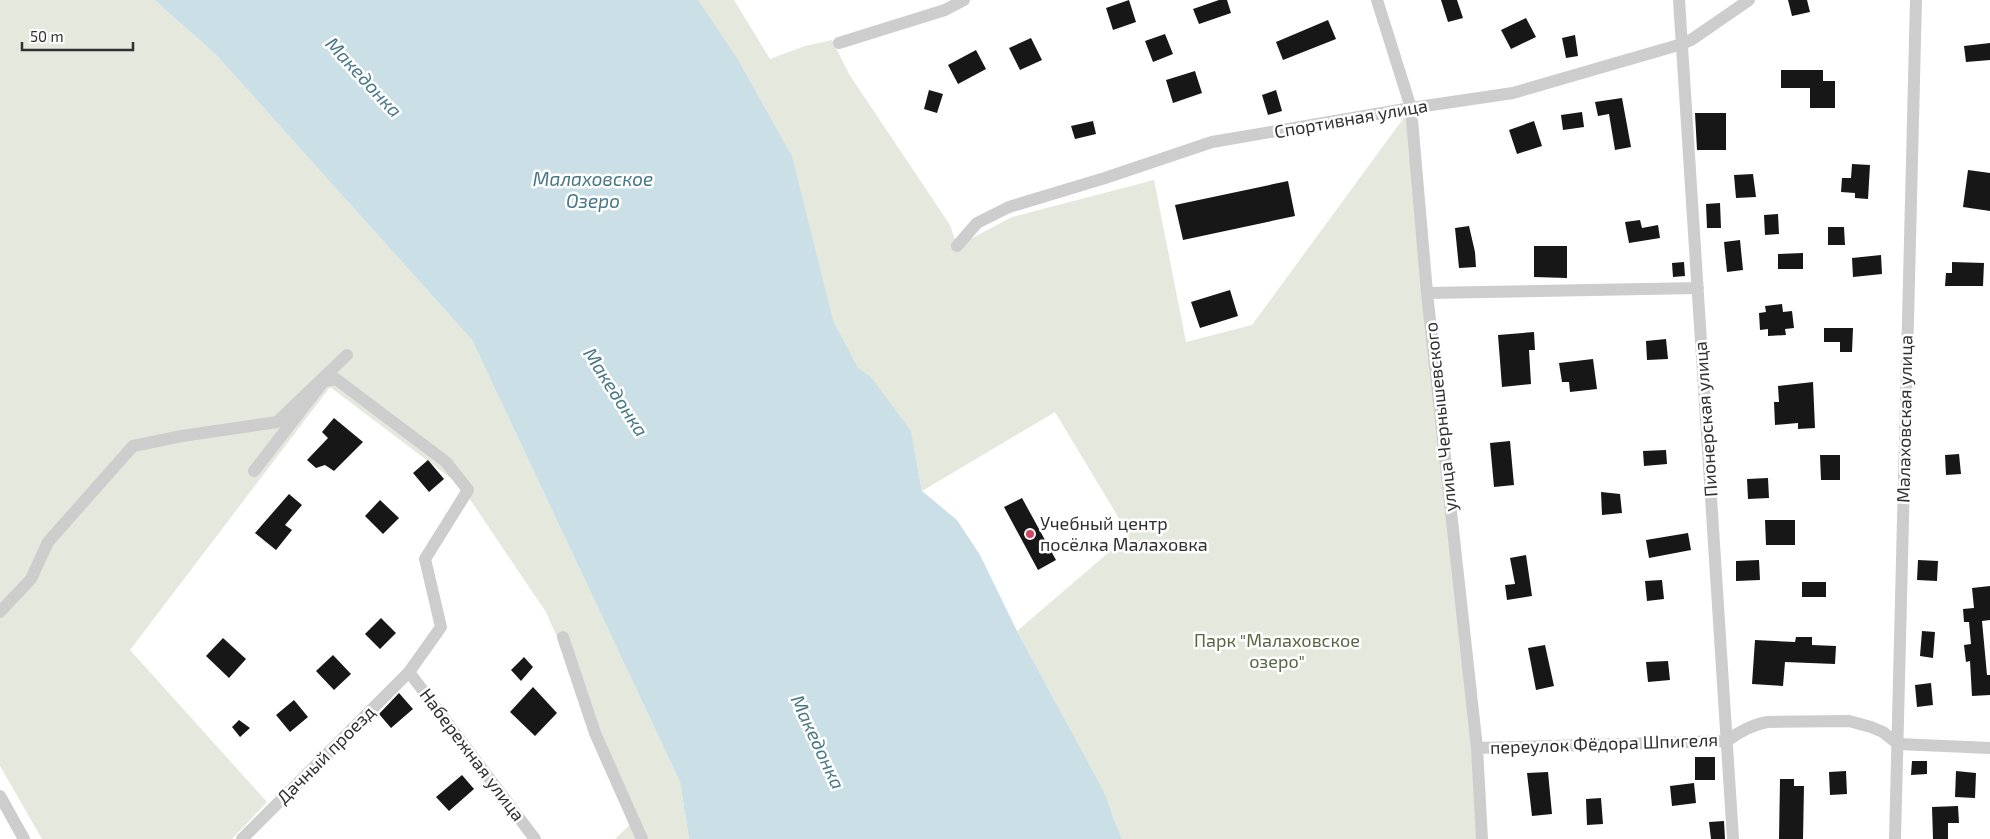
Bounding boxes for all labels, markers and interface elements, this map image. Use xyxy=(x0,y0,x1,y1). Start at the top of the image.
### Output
scale bar xyxy=(22,20,134,52)
text: 50 m xyxy=(30,27,64,45)
water label: Македонка xyxy=(321,32,407,122)
street label: Спортивная улица xyxy=(1272,94,1429,142)
water label: Малаховское Озеро xyxy=(533,167,653,212)
street label: улица Чернышевского xyxy=(1419,321,1461,513)
street label: Малаховская улица xyxy=(1892,335,1916,503)
street label: Пионерская улица xyxy=(1689,340,1721,498)
water label: Македонка xyxy=(579,343,654,440)
place label: Учебный центр посёлка Малаховка xyxy=(1040,512,1208,555)
marker: Учебный центр посёлка Малаховка xyxy=(1024,528,1036,540)
park label: Парк "Малаховское озеро" xyxy=(1194,629,1360,672)
street label: Набережная улица xyxy=(416,684,530,825)
water label: Македонка xyxy=(787,691,850,793)
street label: Дачный проезд xyxy=(271,700,379,808)
street label: переулок Фёдора Шпигеля xyxy=(1490,728,1718,758)

